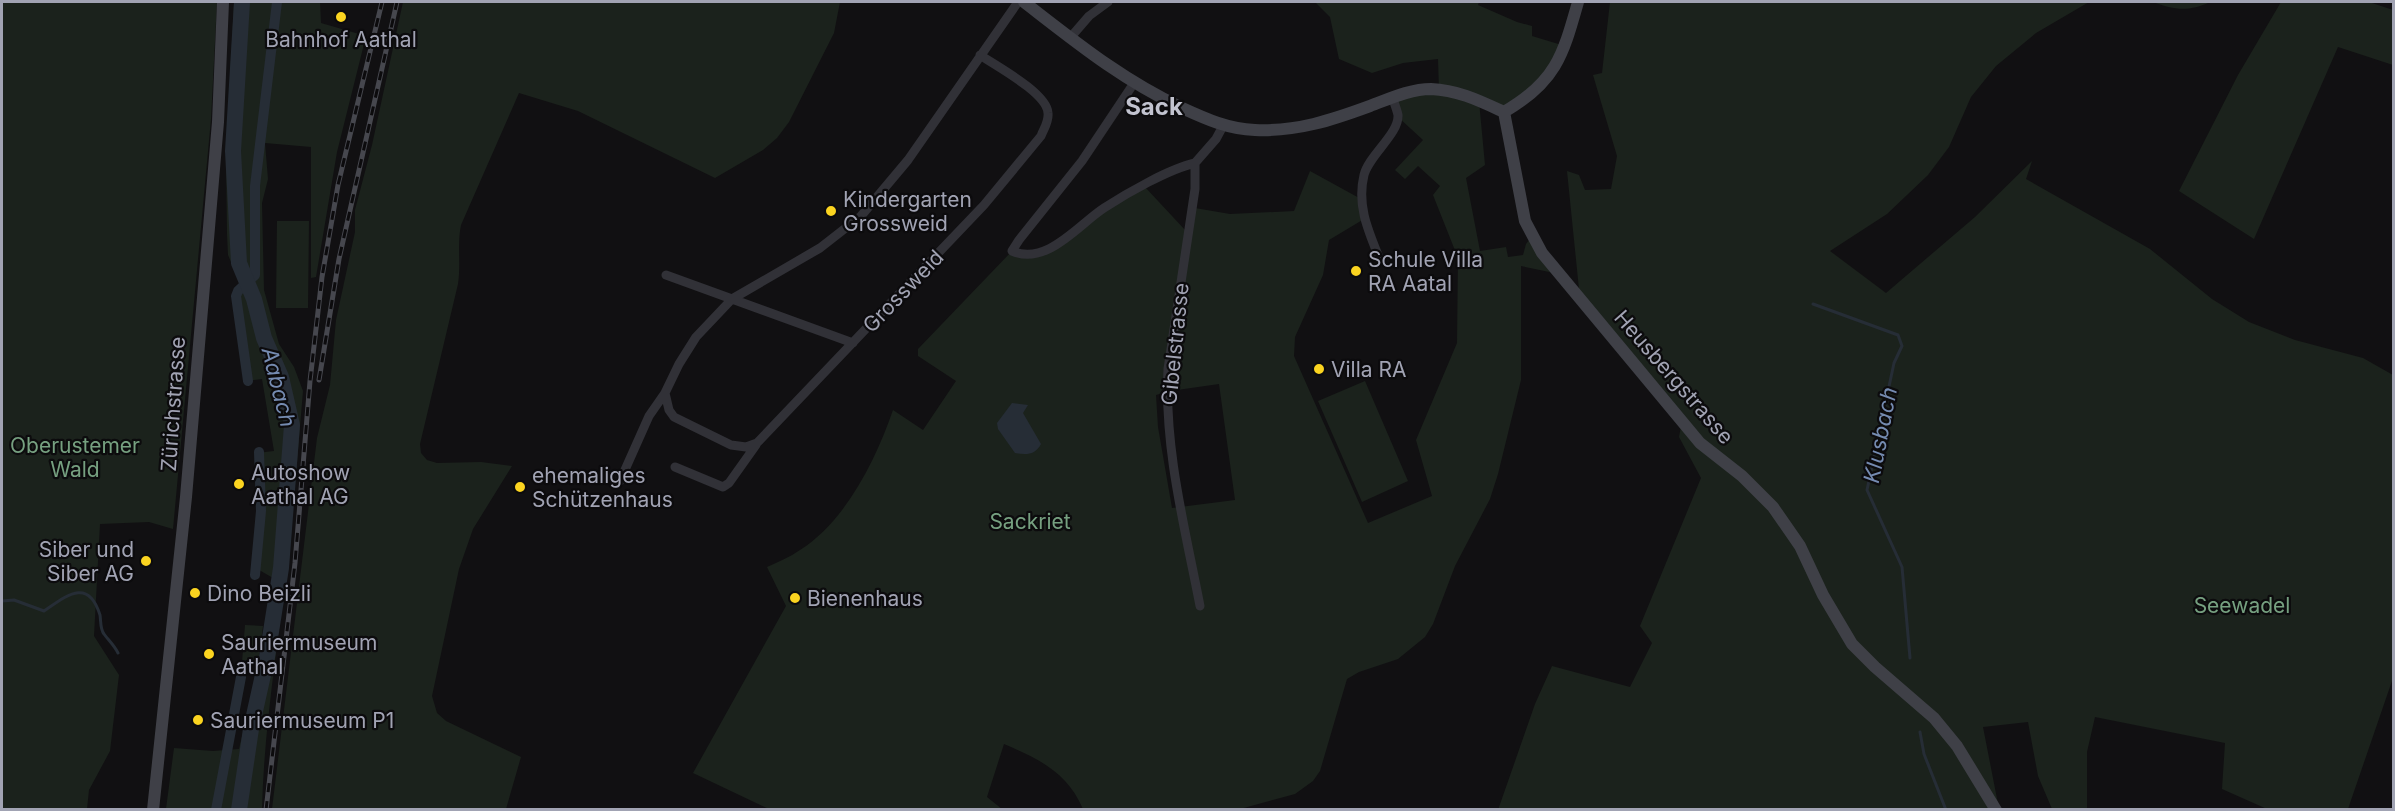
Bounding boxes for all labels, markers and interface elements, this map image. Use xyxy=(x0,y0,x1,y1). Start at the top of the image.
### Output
marker: Bahnhof Aathal xyxy=(334,10,348,24)
place label: Bahnhof Aathal xyxy=(265,27,417,52)
district label: Sack xyxy=(1125,92,1183,121)
place label: Kindergarten Grossweid xyxy=(843,187,972,236)
marker: Kindergarten Grossweid xyxy=(824,204,838,218)
street label: Grossweid xyxy=(858,245,948,337)
place label: Schule Villa RA Aatal xyxy=(1368,247,1483,296)
marker: Schule Villa RA Aatal xyxy=(1349,264,1363,278)
street label: Gibelstrasse xyxy=(1156,282,1194,406)
street label: Heusbergstrasse xyxy=(1609,305,1739,449)
street label: Zürichstrasse xyxy=(156,336,190,472)
water label: Aabach xyxy=(256,343,301,430)
place label: Villa RA xyxy=(1331,357,1406,382)
marker: Villa RA xyxy=(1312,362,1326,376)
water label: Klusbach xyxy=(1858,385,1902,485)
park label: Oberustemer Wald xyxy=(10,433,140,482)
place label: Autoshow Aathal AG xyxy=(251,460,350,509)
place label: ehemaliges Schützenhaus xyxy=(532,463,673,512)
marker: Autoshow Aathal AG xyxy=(232,477,246,491)
marker: ehemaliges Schützenhaus xyxy=(513,480,527,494)
park label: Sackriet xyxy=(989,509,1071,534)
place label: Siber und Siber AG xyxy=(39,537,134,586)
marker: Siber und Siber AG xyxy=(139,554,153,568)
place label: Dino Beizli xyxy=(207,581,311,606)
marker: Dino Beizli xyxy=(188,586,202,600)
place label: Bienenhaus xyxy=(807,586,923,611)
marker: Bienenhaus xyxy=(788,591,802,605)
park label: Seewadel xyxy=(2194,593,2290,618)
place label: Sauriermuseum Aathal xyxy=(221,630,377,679)
marker: Sauriermuseum Aathal xyxy=(202,647,216,661)
place label: Sauriermuseum P1 xyxy=(210,708,394,733)
marker: Sauriermuseum P1 xyxy=(191,713,205,727)

